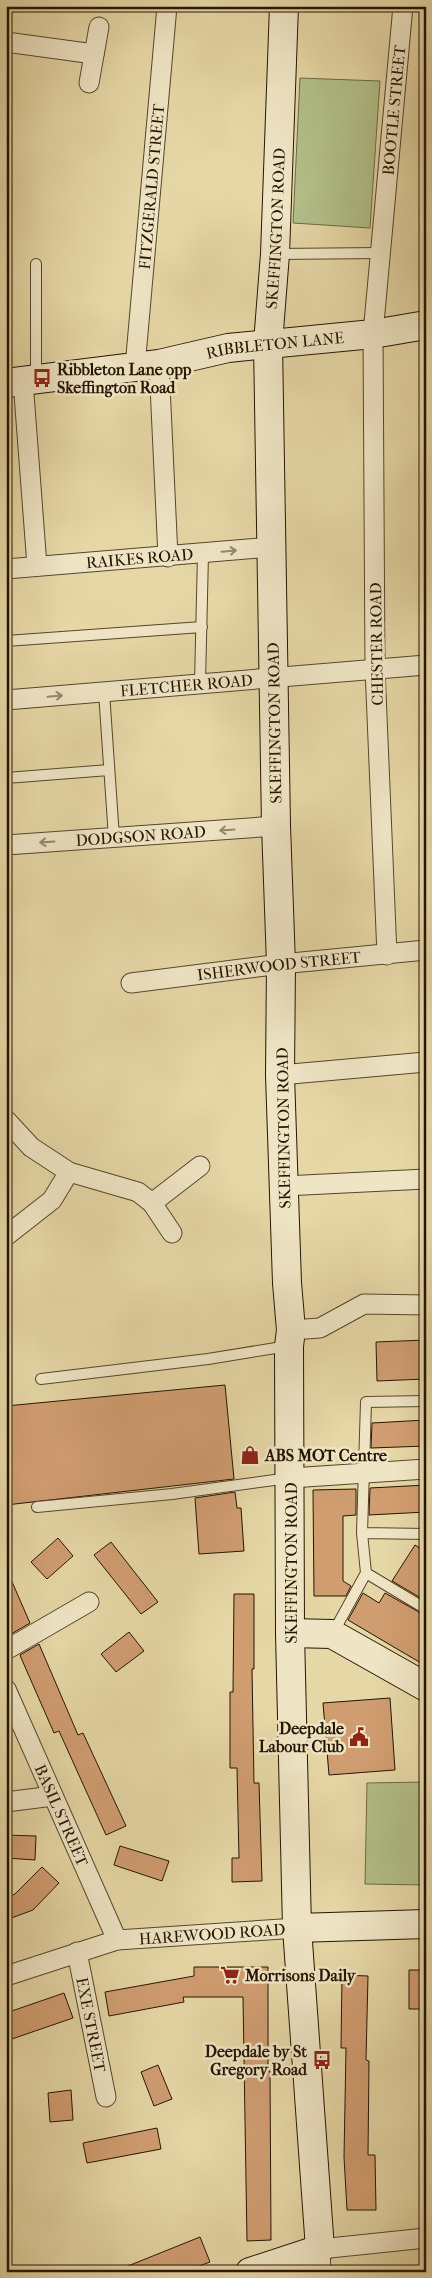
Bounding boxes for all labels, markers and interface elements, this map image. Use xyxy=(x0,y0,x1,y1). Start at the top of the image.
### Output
street label: BOOTLE STREET xyxy=(379,44,409,176)
street label: FITZGERALD STREET xyxy=(135,103,168,270)
street label: SKEFFINGTON ROAD xyxy=(262,147,289,310)
street label: RIBBLETON LANE xyxy=(204,328,345,363)
place label: Ribbleton Lane opp Skeffington Road xyxy=(57,360,192,398)
bus stop icon: Ribbleton Lane opp Skeffington Road xyxy=(31,367,53,389)
street label: RAIKES ROAD xyxy=(85,544,194,572)
one-way arrow xyxy=(221,546,237,556)
street label: CHESTER ROAD xyxy=(366,582,387,706)
street label: SKEFFINGTON ROAD xyxy=(264,642,285,804)
street label: FLETCHER ROAD xyxy=(119,670,254,700)
one-way arrow xyxy=(47,691,63,701)
street label: DODGSON ROAD xyxy=(75,822,207,850)
one-way arrow xyxy=(219,825,235,834)
one-way arrow xyxy=(40,838,56,847)
street label: ISHERWOOD STREET xyxy=(196,947,362,985)
street label: SKEFFINGTON ROAD xyxy=(273,1047,294,1209)
shop icon: ABS MOT Centre xyxy=(239,1444,261,1466)
place label: ABS MOT Centre xyxy=(264,1446,387,1465)
street label: SKEFFINGTON ROAD xyxy=(282,1482,301,1644)
place label: Deepdale Labour Club xyxy=(259,1719,345,1756)
public building icon: Deepdale Labour Club xyxy=(348,1726,370,1748)
street label: BASIL STREET xyxy=(31,1762,92,1869)
street label: HAREWOOD ROAD xyxy=(138,1920,286,1949)
supermarket icon: Morrisons Daily xyxy=(219,1964,241,1986)
place label: Morrisons Daily xyxy=(244,1966,357,1986)
street label: EXE STREET xyxy=(72,1976,110,2074)
place label: Deepdale by St Gregory Road xyxy=(205,2042,308,2080)
bus stop icon: Deepdale by St Gregory Road xyxy=(311,2049,333,2071)

